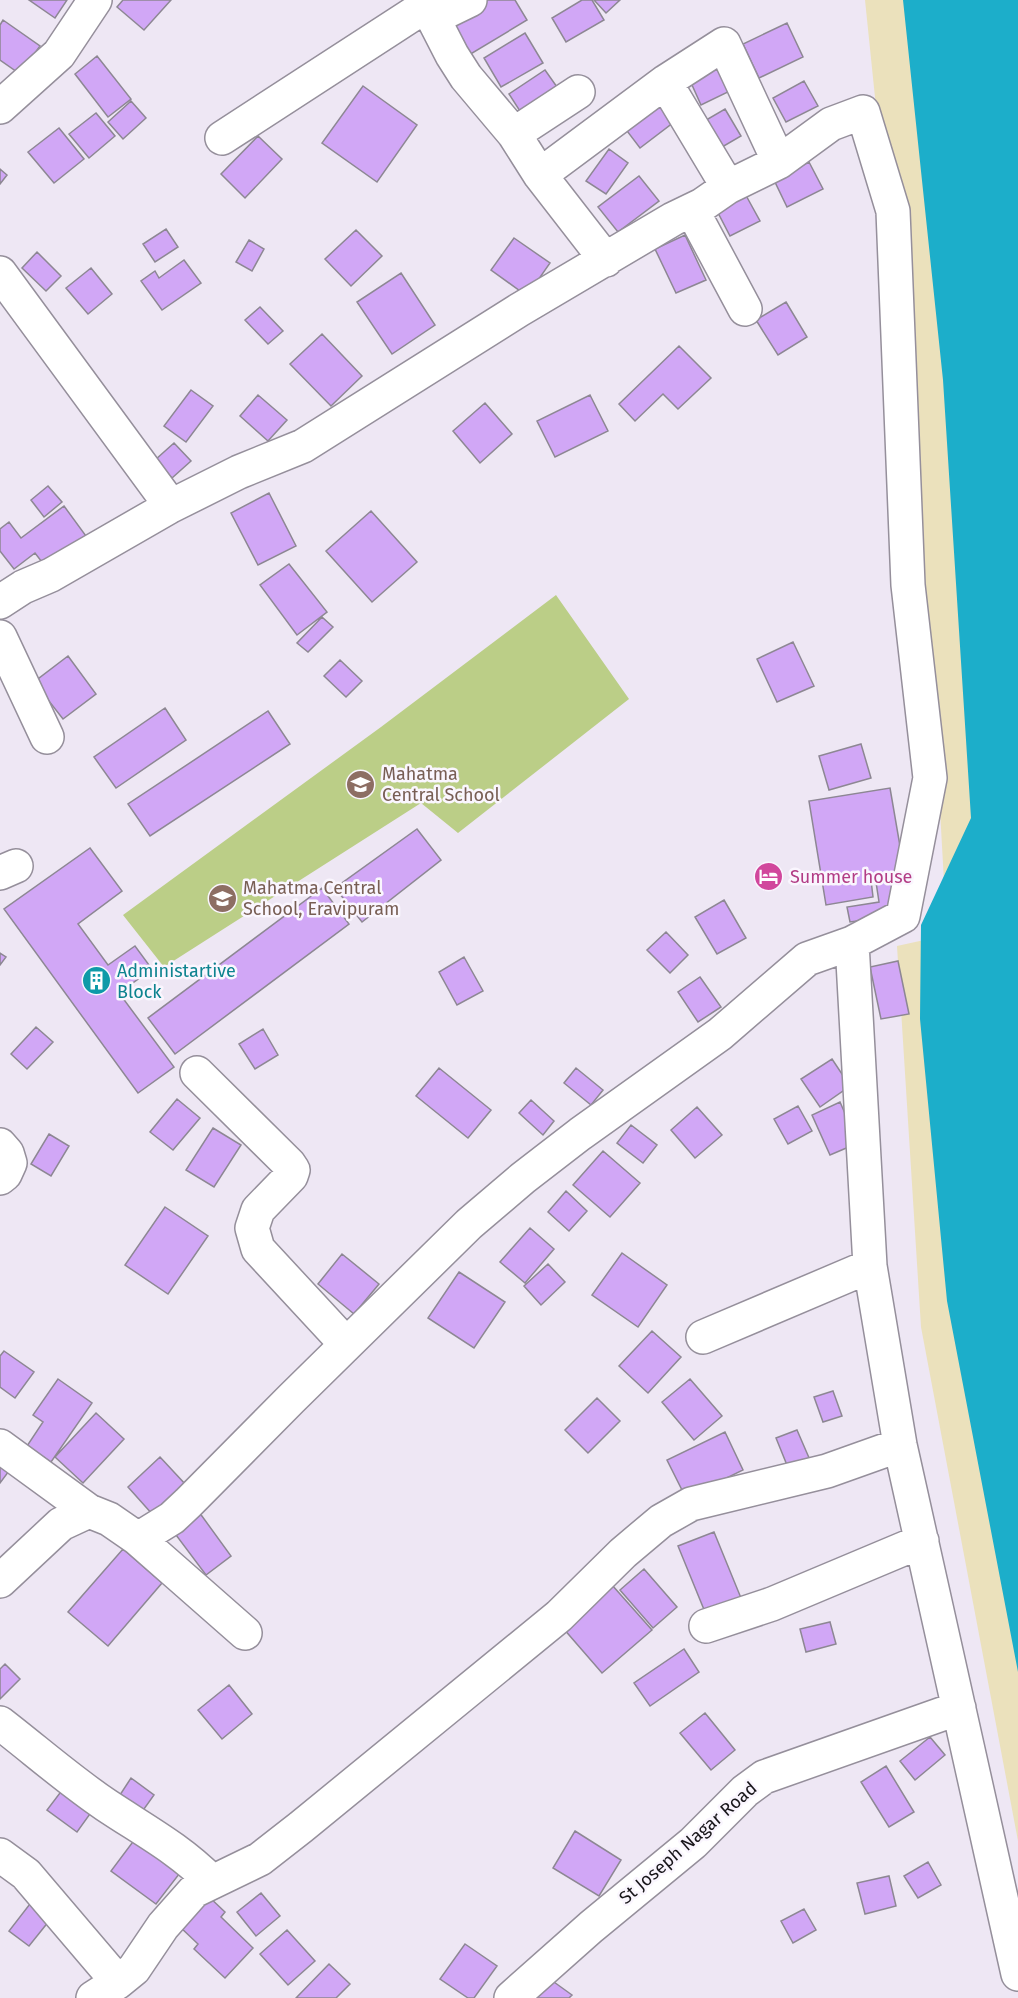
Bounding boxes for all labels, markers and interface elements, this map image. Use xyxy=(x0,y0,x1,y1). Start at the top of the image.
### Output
place label: Mahatma Central School xyxy=(382,763,500,806)
school or university icon: Mahatma Central School xyxy=(345,768,377,800)
hotel icon: Summer house xyxy=(753,861,785,893)
place label: Summer house xyxy=(790,866,912,888)
place label: Mahatma Central School, Eravipuram xyxy=(243,877,399,920)
school or university icon: Mahatma Central School, Eravipuram xyxy=(206,882,238,914)
place label: Administartive Block xyxy=(117,960,236,1003)
building icon: Administartive Block xyxy=(80,965,112,997)
street label: St Joseph Nagar Road xyxy=(615,1777,761,1909)

